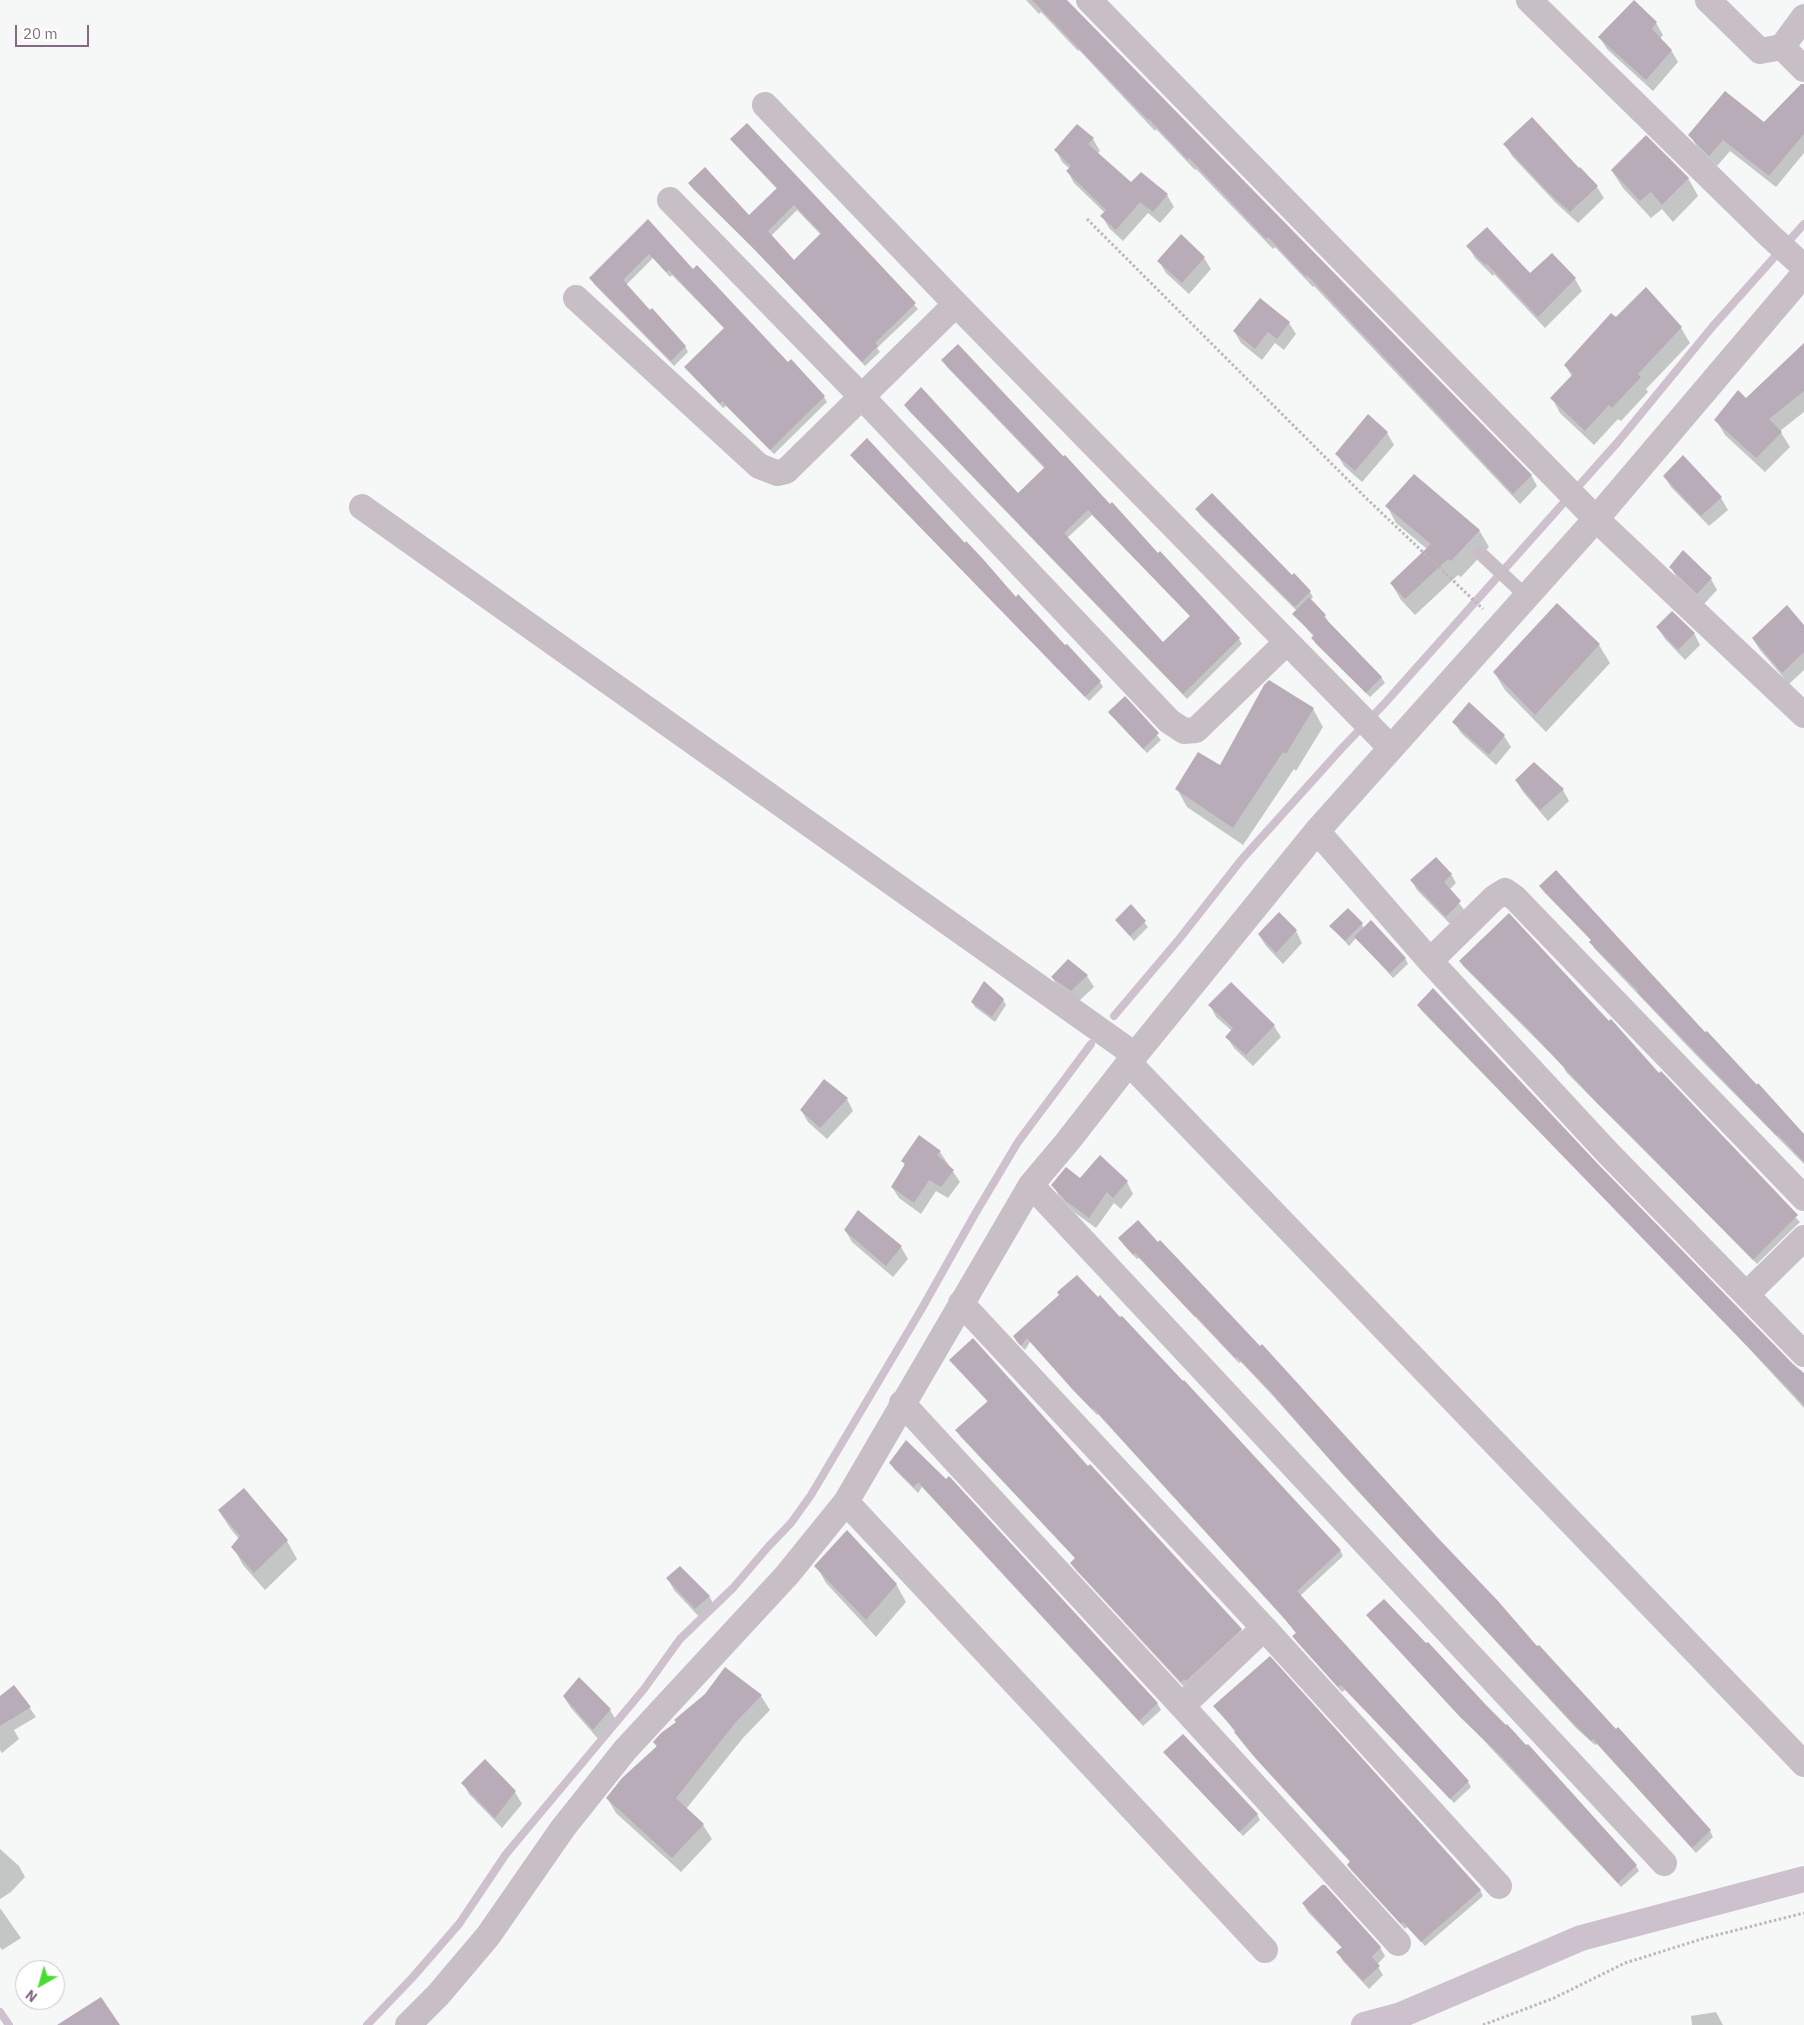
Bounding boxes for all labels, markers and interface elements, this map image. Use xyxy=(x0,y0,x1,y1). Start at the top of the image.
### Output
scale bar xyxy=(18,15,91,47)
text: 20 m xyxy=(23,24,58,43)
north arrow xyxy=(15,1960,65,2010)
text: N xyxy=(22,1986,41,2006)

